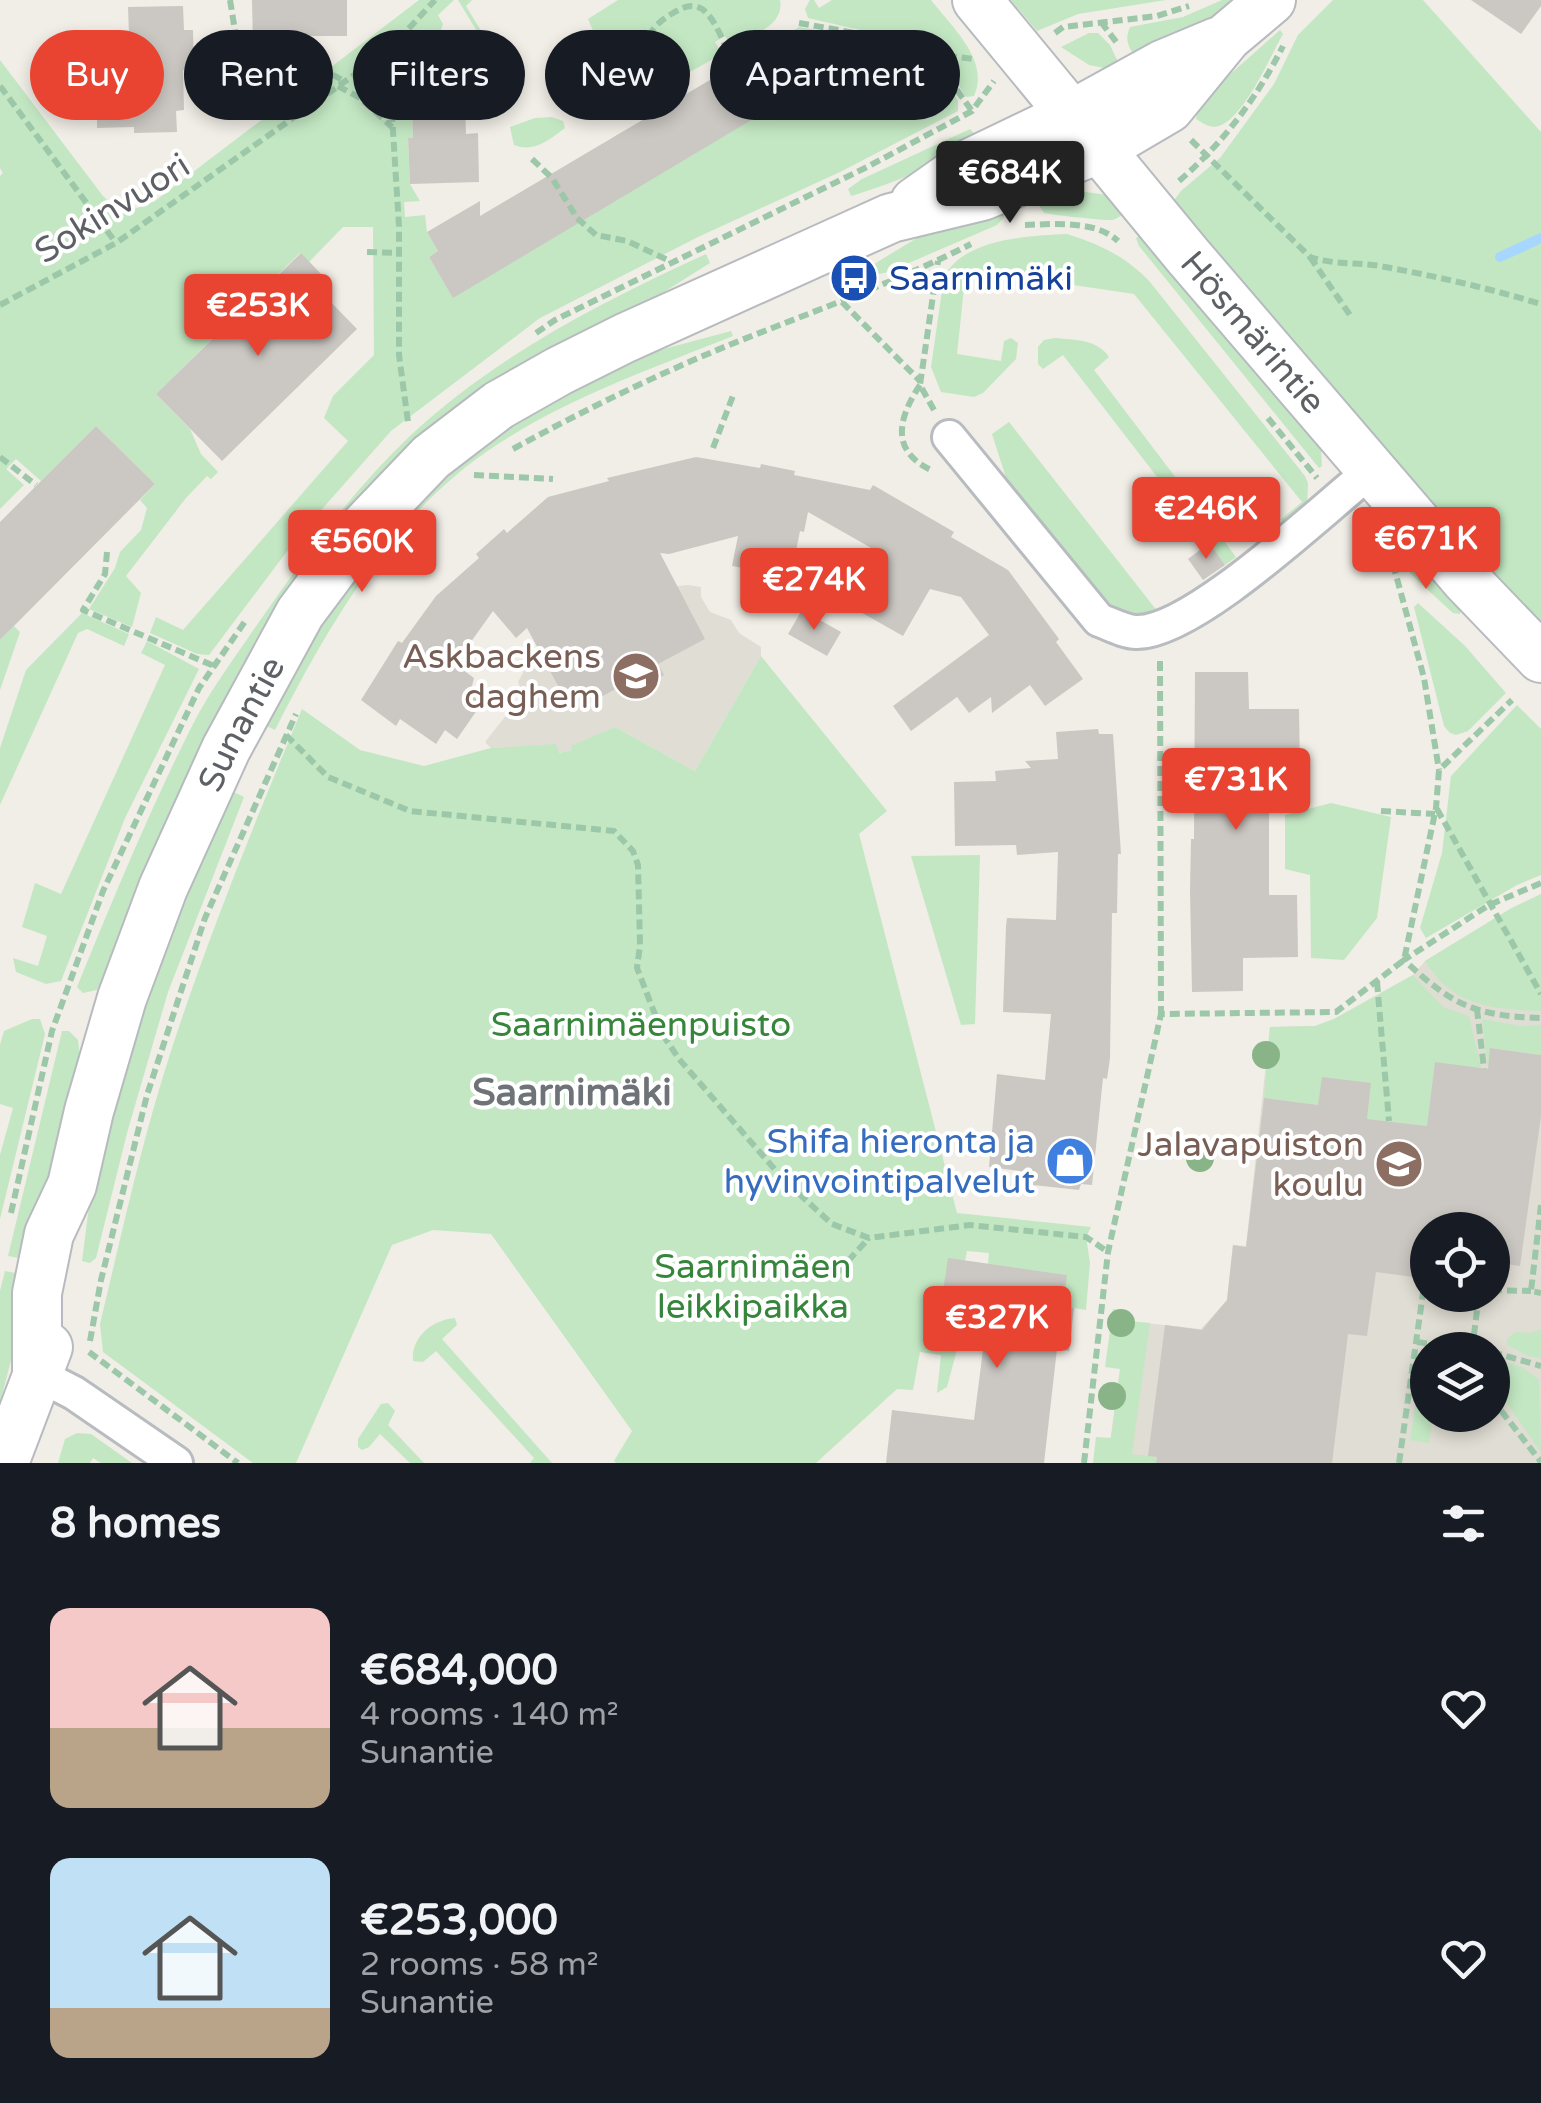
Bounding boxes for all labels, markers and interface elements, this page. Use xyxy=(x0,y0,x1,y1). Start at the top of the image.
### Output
chip: Buy xyxy=(30,30,164,120)
chip: Rent xyxy=(184,30,333,120)
chip: Filters xyxy=(353,30,525,120)
chip: New xyxy=(545,30,690,120)
chip: Apartment xyxy=(710,30,960,120)
pin: €684K xyxy=(940,141,1080,226)
street label: Sokinvuori xyxy=(27,145,198,273)
text: €684K xyxy=(958,154,1062,192)
street label: Hösmärintie xyxy=(1171,243,1334,423)
bus stop icon: Saarnimäki xyxy=(828,252,880,304)
place label: Saarnimäki xyxy=(889,258,1073,300)
pin: €253K xyxy=(188,274,328,359)
text: €253K xyxy=(206,287,310,325)
pin: €246K xyxy=(1136,477,1276,562)
text: €246K xyxy=(1154,490,1258,528)
pin: €671K xyxy=(1356,507,1496,592)
pin: €560K xyxy=(292,510,432,595)
text: €671K xyxy=(1374,520,1478,558)
text: €560K xyxy=(310,523,414,561)
pin: €274K xyxy=(744,548,884,633)
text: €274K xyxy=(762,561,866,599)
place label: Askbackens daghem xyxy=(402,636,601,718)
street label: Sunantie xyxy=(190,650,294,798)
school or university icon: Askbackens daghem xyxy=(610,650,662,702)
pin: €731K xyxy=(1166,748,1306,833)
text: €731K xyxy=(1184,761,1288,799)
park label: Saarnimäenpuisto xyxy=(491,1004,791,1046)
district label: Saarnimäki xyxy=(472,1070,672,1116)
place label: Shifa hieronta ja hyvinvointipalvelut xyxy=(724,1121,1035,1203)
place label: Jalavapuiston koulu xyxy=(1137,1124,1364,1206)
shop icon: Shifa hieronta ja hyvinvointipalvelut xyxy=(1044,1135,1096,1187)
school or university icon: Jalavapuiston koulu xyxy=(1373,1138,1425,1190)
map controls xyxy=(1410,1212,1510,1432)
button: locate xyxy=(1410,1212,1510,1312)
park label: Saarnimäen leikkipaikka xyxy=(654,1246,852,1328)
pin: €327K xyxy=(927,1286,1067,1371)
text: €327K xyxy=(945,1299,1049,1337)
button: layers xyxy=(1410,1332,1510,1432)
icon: filters xyxy=(1436,1496,1491,1551)
text: 8 homes xyxy=(50,1498,221,1549)
text: €684,000 xyxy=(360,1645,558,1696)
icon: home xyxy=(130,1648,250,1768)
icon: heart xyxy=(1436,1681,1491,1736)
text: 4 rooms · 140 m² xyxy=(360,1696,619,1734)
text: Sunantie xyxy=(360,1734,494,1772)
text: €253,000 xyxy=(360,1895,558,1946)
icon: home xyxy=(130,1898,250,2018)
icon: heart xyxy=(1436,1931,1491,1986)
text: 2 rooms · 58 m² xyxy=(360,1946,599,1984)
text: Sunantie xyxy=(360,1984,494,2022)

